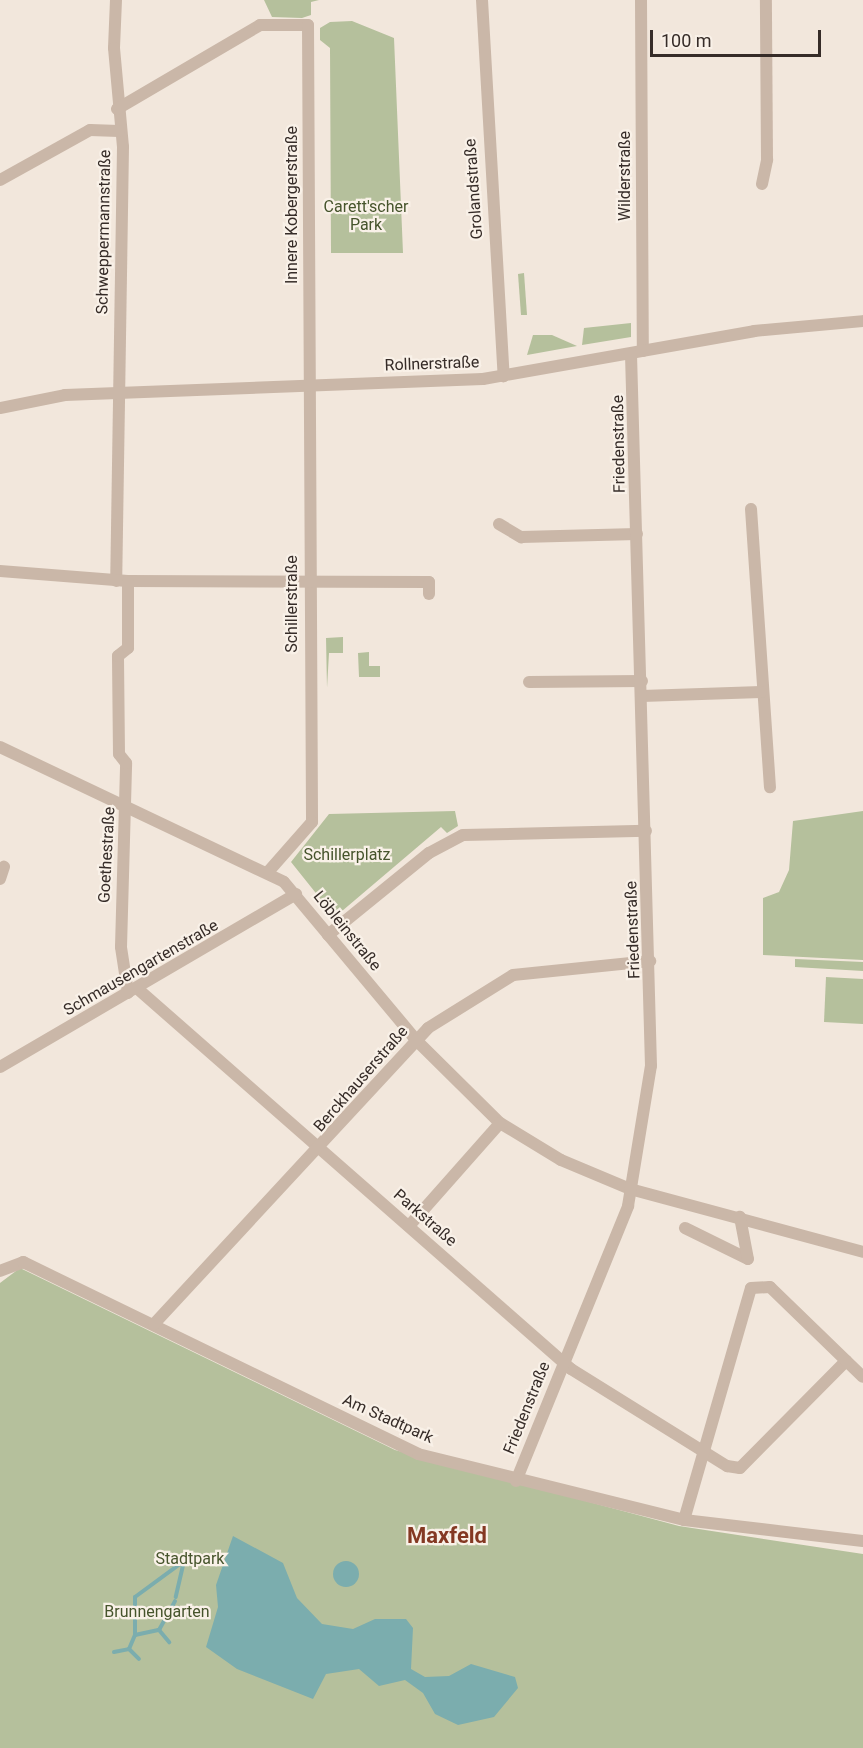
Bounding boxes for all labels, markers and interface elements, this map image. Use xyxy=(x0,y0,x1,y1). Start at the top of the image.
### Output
scale bar xyxy=(653,18,824,56)
text: 100 m xyxy=(661,30,712,51)
street label: Innere Kobergerstraße xyxy=(282,126,302,284)
street label: Wilderstraße xyxy=(615,131,635,221)
street label: Grolandstraße xyxy=(461,138,487,240)
street label: Schweppermannstraße xyxy=(93,149,115,315)
park label: Carett'scher Park xyxy=(324,197,408,235)
street label: Rollnerstraße xyxy=(384,353,480,375)
street label: Friedenstraße xyxy=(609,395,629,493)
street label: Schillerstraße xyxy=(282,555,302,653)
street label: Goethestraße xyxy=(95,806,119,904)
park label: Schillerplatz xyxy=(303,845,391,865)
street label: Friedenstraße xyxy=(622,881,644,979)
street label: Löbleinstraße xyxy=(309,887,385,975)
street label: Schmausengartenstraße xyxy=(60,916,222,1020)
street label: Berckhauserstraße xyxy=(310,1022,412,1136)
street label: Parkstraße xyxy=(389,1185,461,1251)
street label: Friedenstraße xyxy=(500,1359,554,1457)
street label: Am Stadtpark xyxy=(340,1390,436,1448)
district label: Maxfeld xyxy=(407,1523,487,1549)
park label: Stadtpark xyxy=(156,1549,224,1569)
park label: Brunnengarten xyxy=(104,1602,210,1622)

